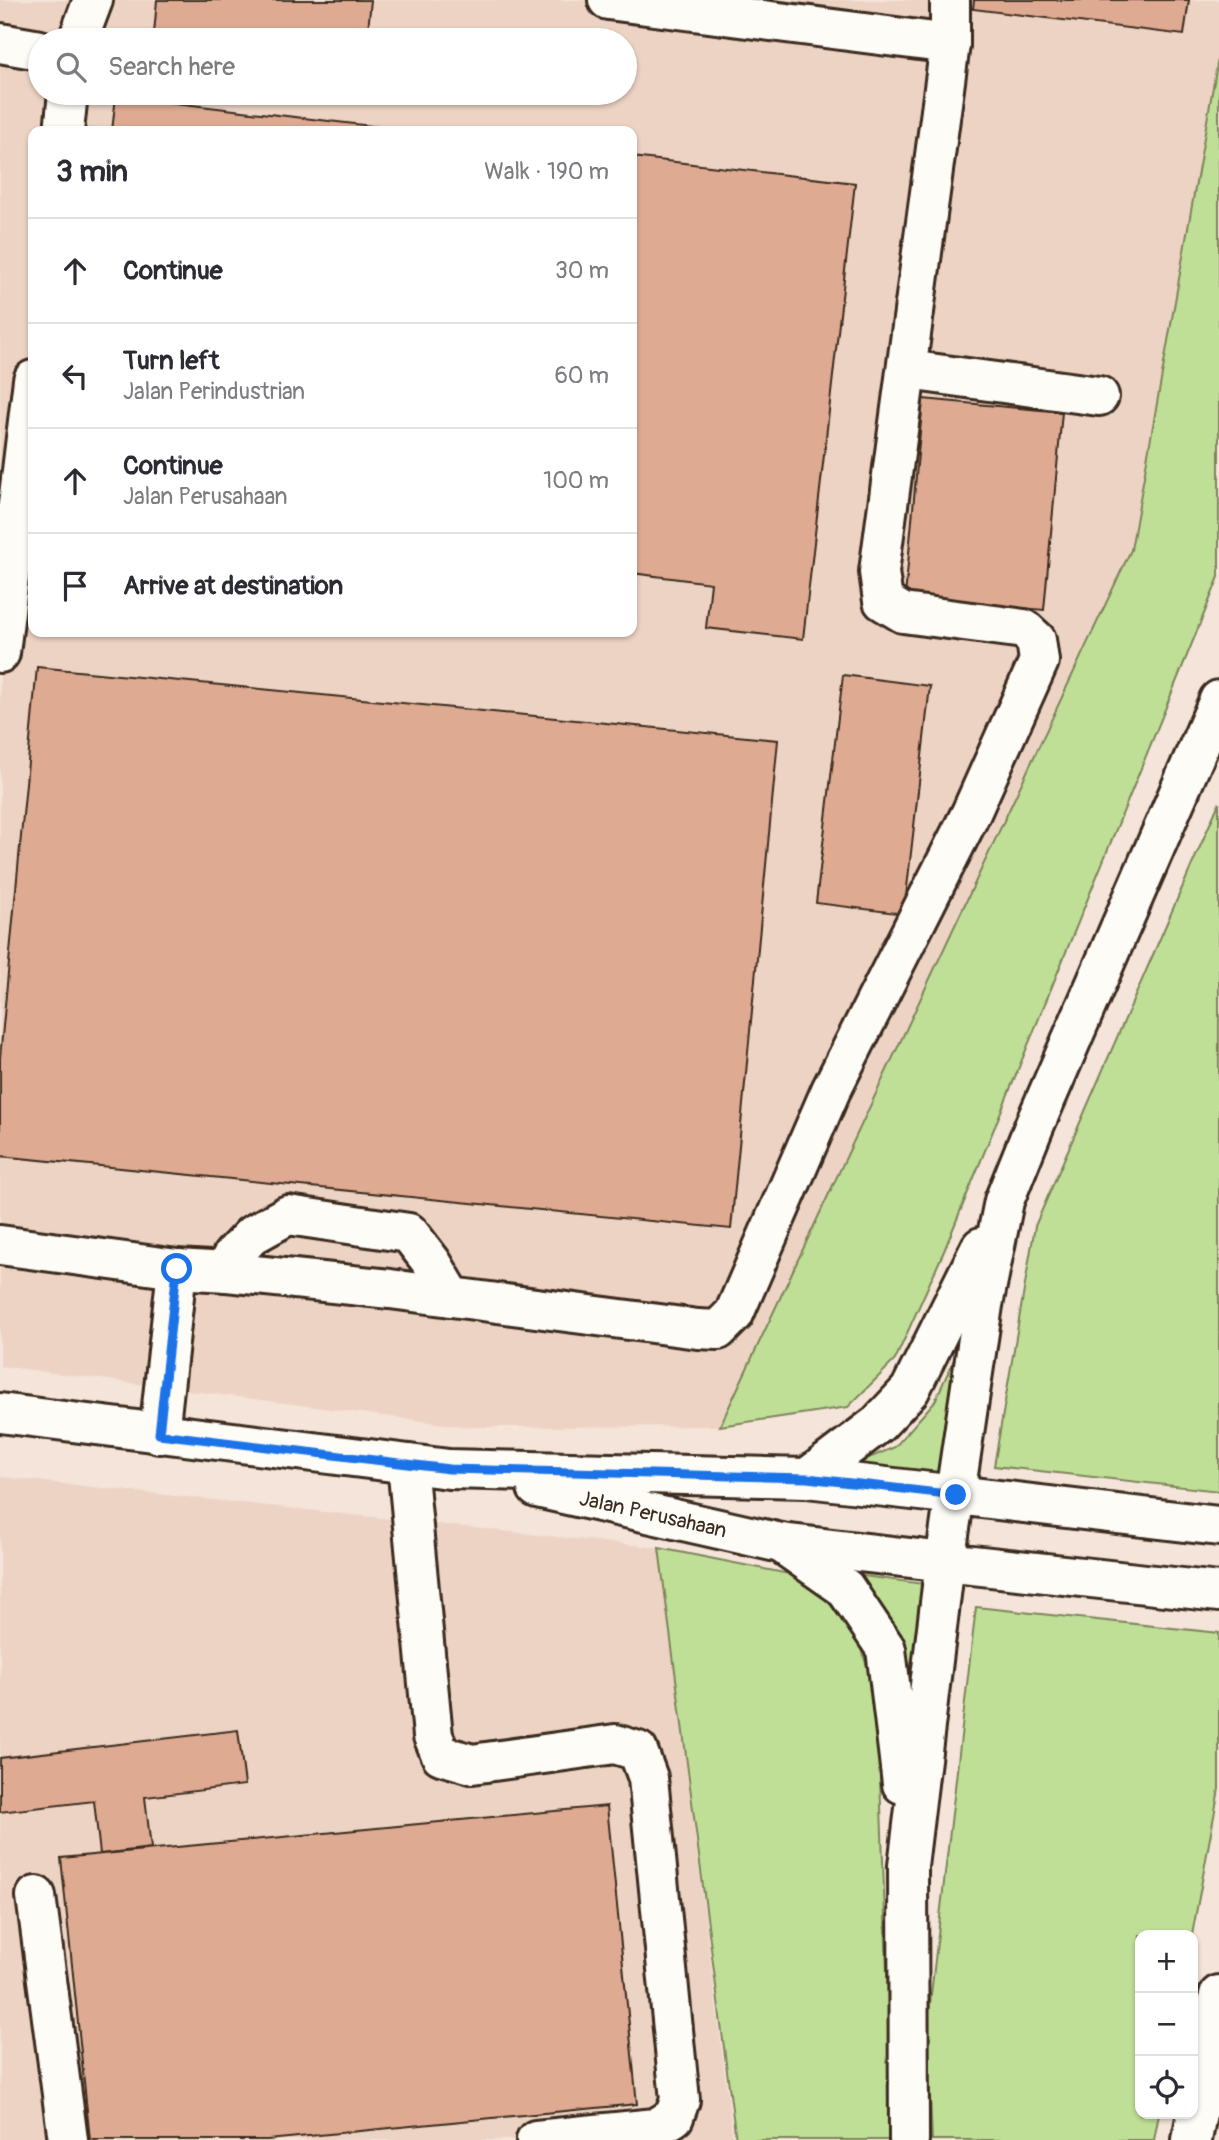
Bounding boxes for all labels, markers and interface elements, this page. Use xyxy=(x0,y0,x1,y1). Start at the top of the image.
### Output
search box xyxy=(28,28,637,105)
icon: search xyxy=(52,48,90,86)
text: Search here xyxy=(108,51,235,83)
text: 3 min xyxy=(56,153,128,190)
text: Walk · 190 m xyxy=(484,157,609,186)
icon: ahead xyxy=(56,252,94,290)
text: Continue xyxy=(123,255,223,287)
text: 30 m xyxy=(555,256,609,285)
text: Turn left xyxy=(123,345,219,377)
icon: left xyxy=(56,357,94,395)
text: 60 m xyxy=(554,361,609,390)
text: Jalan Perindustrian xyxy=(123,377,305,406)
text: Continue xyxy=(123,450,223,482)
icon: ahead xyxy=(56,462,94,500)
text: 100 m xyxy=(543,466,609,495)
text: Jalan Perusahaan xyxy=(123,482,288,511)
icon: arrive xyxy=(56,567,94,605)
text: Arrive at destination xyxy=(123,570,343,602)
route start xyxy=(161,1253,192,1284)
route end xyxy=(940,1479,971,1510)
street label: Jalan Perusahaan xyxy=(577,1484,729,1544)
map controls xyxy=(1135,1930,1198,2119)
button: + xyxy=(1135,1930,1198,1993)
button: − xyxy=(1135,1993,1198,2056)
button: locate xyxy=(1135,2056,1198,2119)

